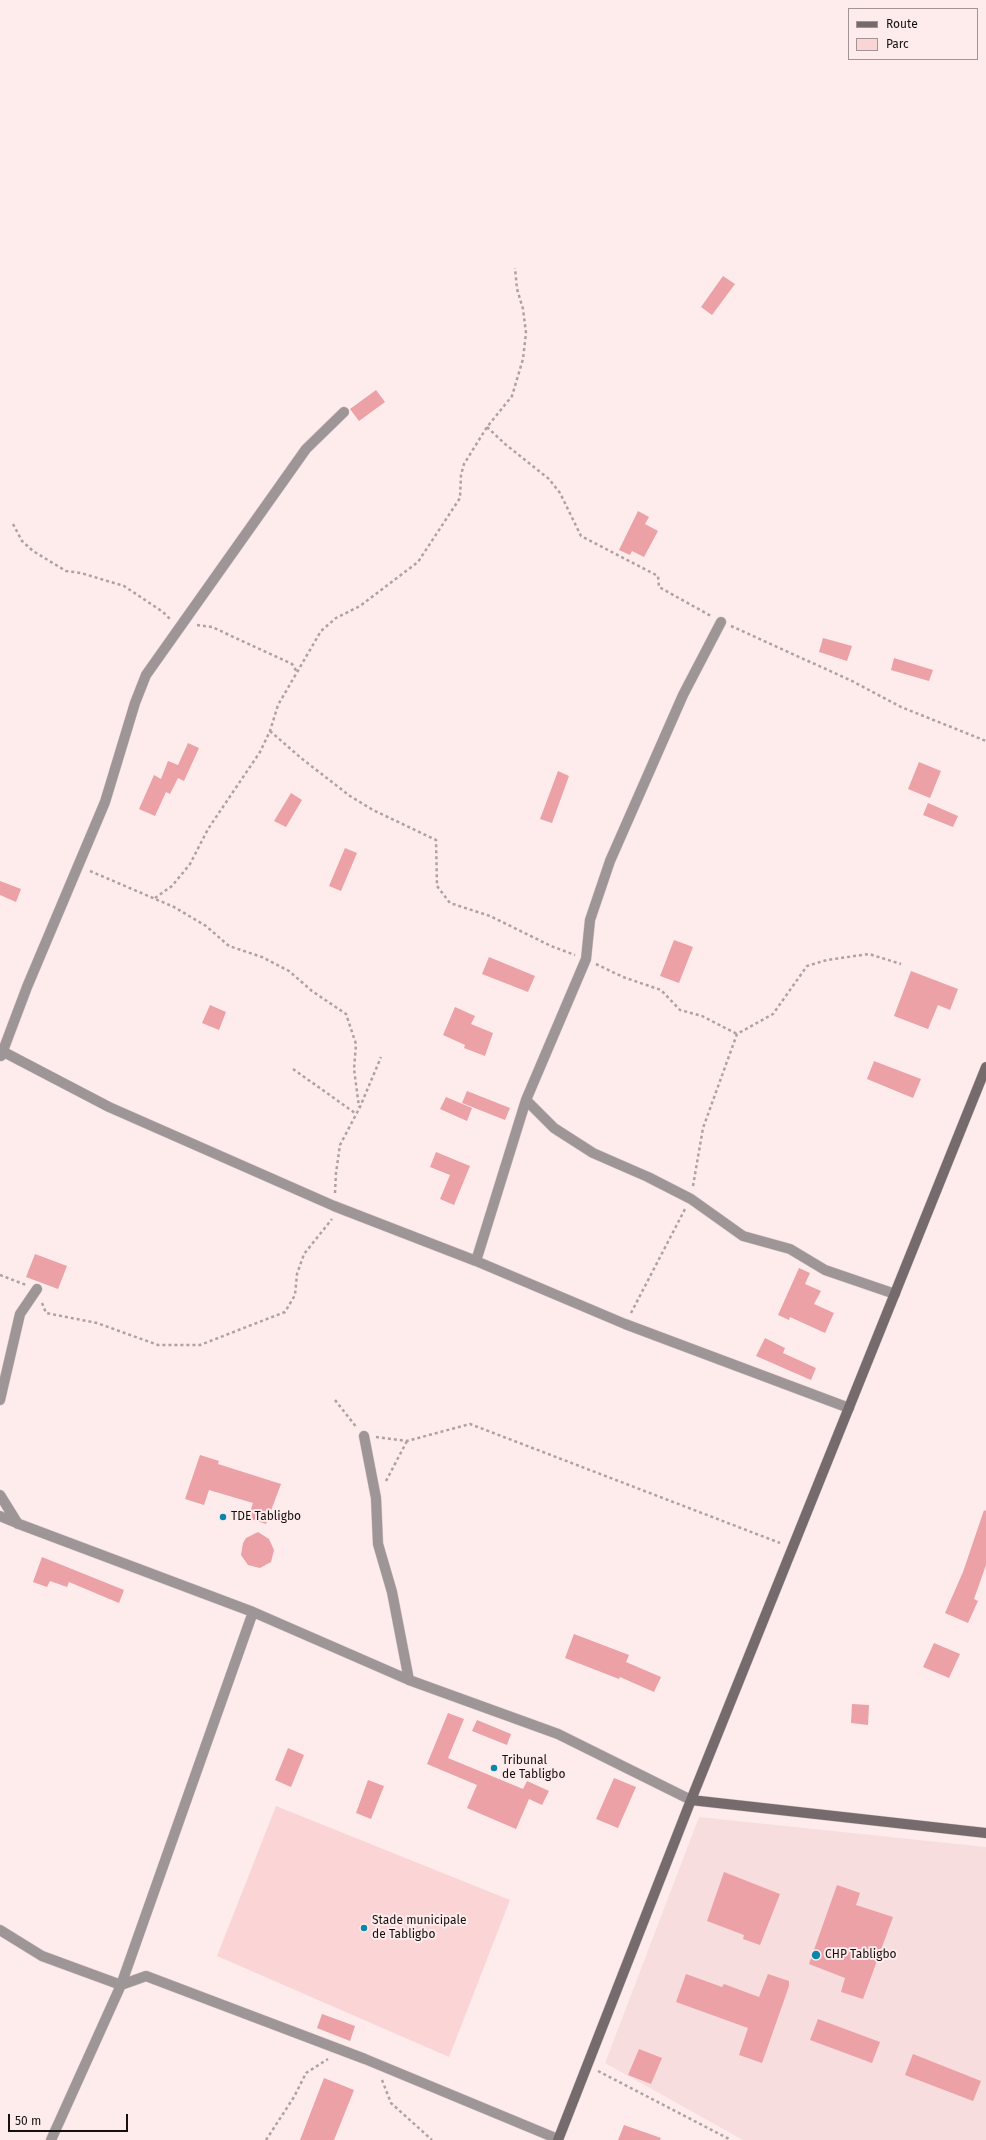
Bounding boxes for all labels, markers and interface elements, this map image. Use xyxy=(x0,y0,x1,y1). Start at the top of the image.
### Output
legend xyxy=(848,8,978,60)
text: Route xyxy=(886,17,918,31)
text: Parc xyxy=(886,37,909,51)
place label: TDE Tabligbo xyxy=(231,1510,301,1524)
marker: TDE Tabligbo xyxy=(218,1512,228,1522)
place label: Tribunal de Tabligbo xyxy=(502,1754,565,1782)
marker: Tribunal de Tabligbo xyxy=(489,1763,499,1773)
place label: Stade municipale de Tabligbo xyxy=(372,1914,466,1942)
marker: Stade municipale de Tabligbo xyxy=(359,1923,369,1933)
place label: CHP Tabligbo xyxy=(825,1948,897,1962)
marker: CHP Tabligbo xyxy=(810,1949,822,1961)
scale bar xyxy=(10,2106,130,2132)
text: 50 m xyxy=(15,2114,41,2128)

